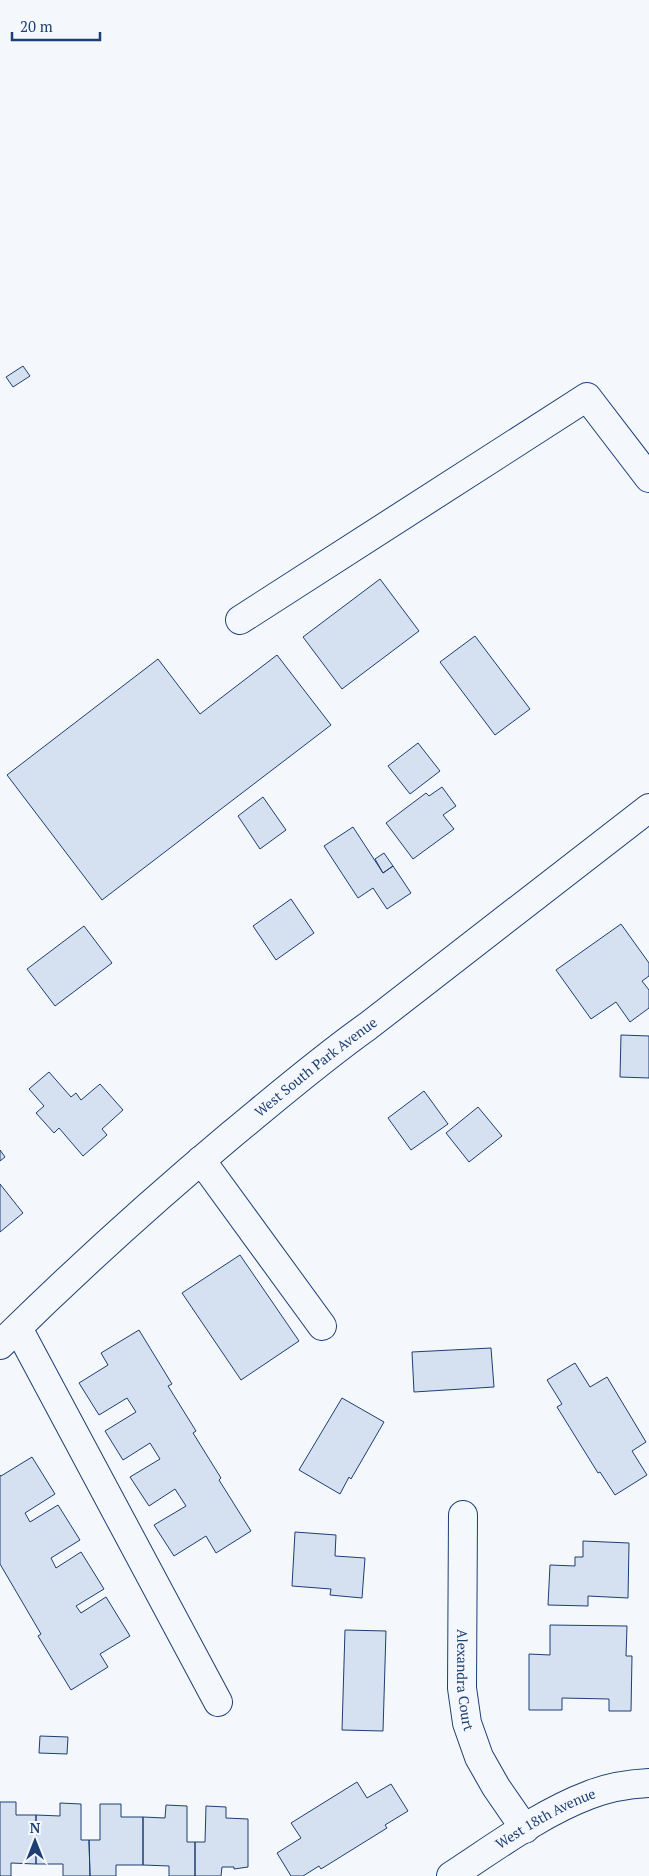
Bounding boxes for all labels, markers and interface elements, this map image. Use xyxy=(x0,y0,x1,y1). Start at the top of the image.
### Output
scale bar xyxy=(12,10,100,42)
text: 20 m xyxy=(20,16,53,36)
street label: West South Park Avenue xyxy=(250,1012,381,1121)
street label: Alexandra Court xyxy=(453,1629,479,1734)
street label: West 18th Avenue xyxy=(492,1783,598,1853)
north arrow xyxy=(10,1816,60,1866)
text: N xyxy=(30,1818,41,1837)

